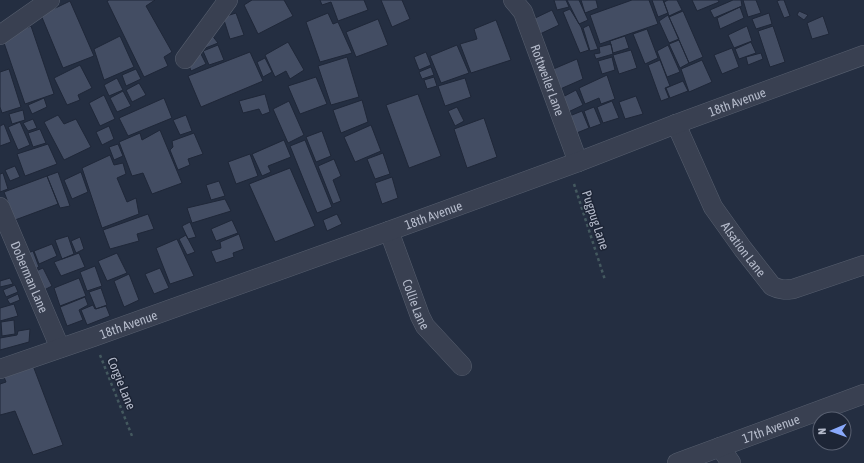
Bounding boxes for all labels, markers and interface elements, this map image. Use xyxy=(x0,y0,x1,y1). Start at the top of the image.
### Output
street label: Rottweiler Lane xyxy=(528,42,567,118)
street label: 18th Avenue xyxy=(706,85,768,119)
street label: Pugpug Lane xyxy=(579,189,612,252)
street label: 18th Avenue xyxy=(403,198,464,233)
street label: Alsation Lane xyxy=(718,219,769,280)
street label: Doberman Lane xyxy=(7,239,51,315)
street label: Collie Lane xyxy=(399,277,433,332)
street label: 18th Avenue xyxy=(98,308,160,342)
street label: Corgie Lane xyxy=(104,355,139,412)
street label: 17th Avenue xyxy=(740,411,802,446)
north arrow xyxy=(812,411,852,451)
text: N xyxy=(816,428,828,435)

